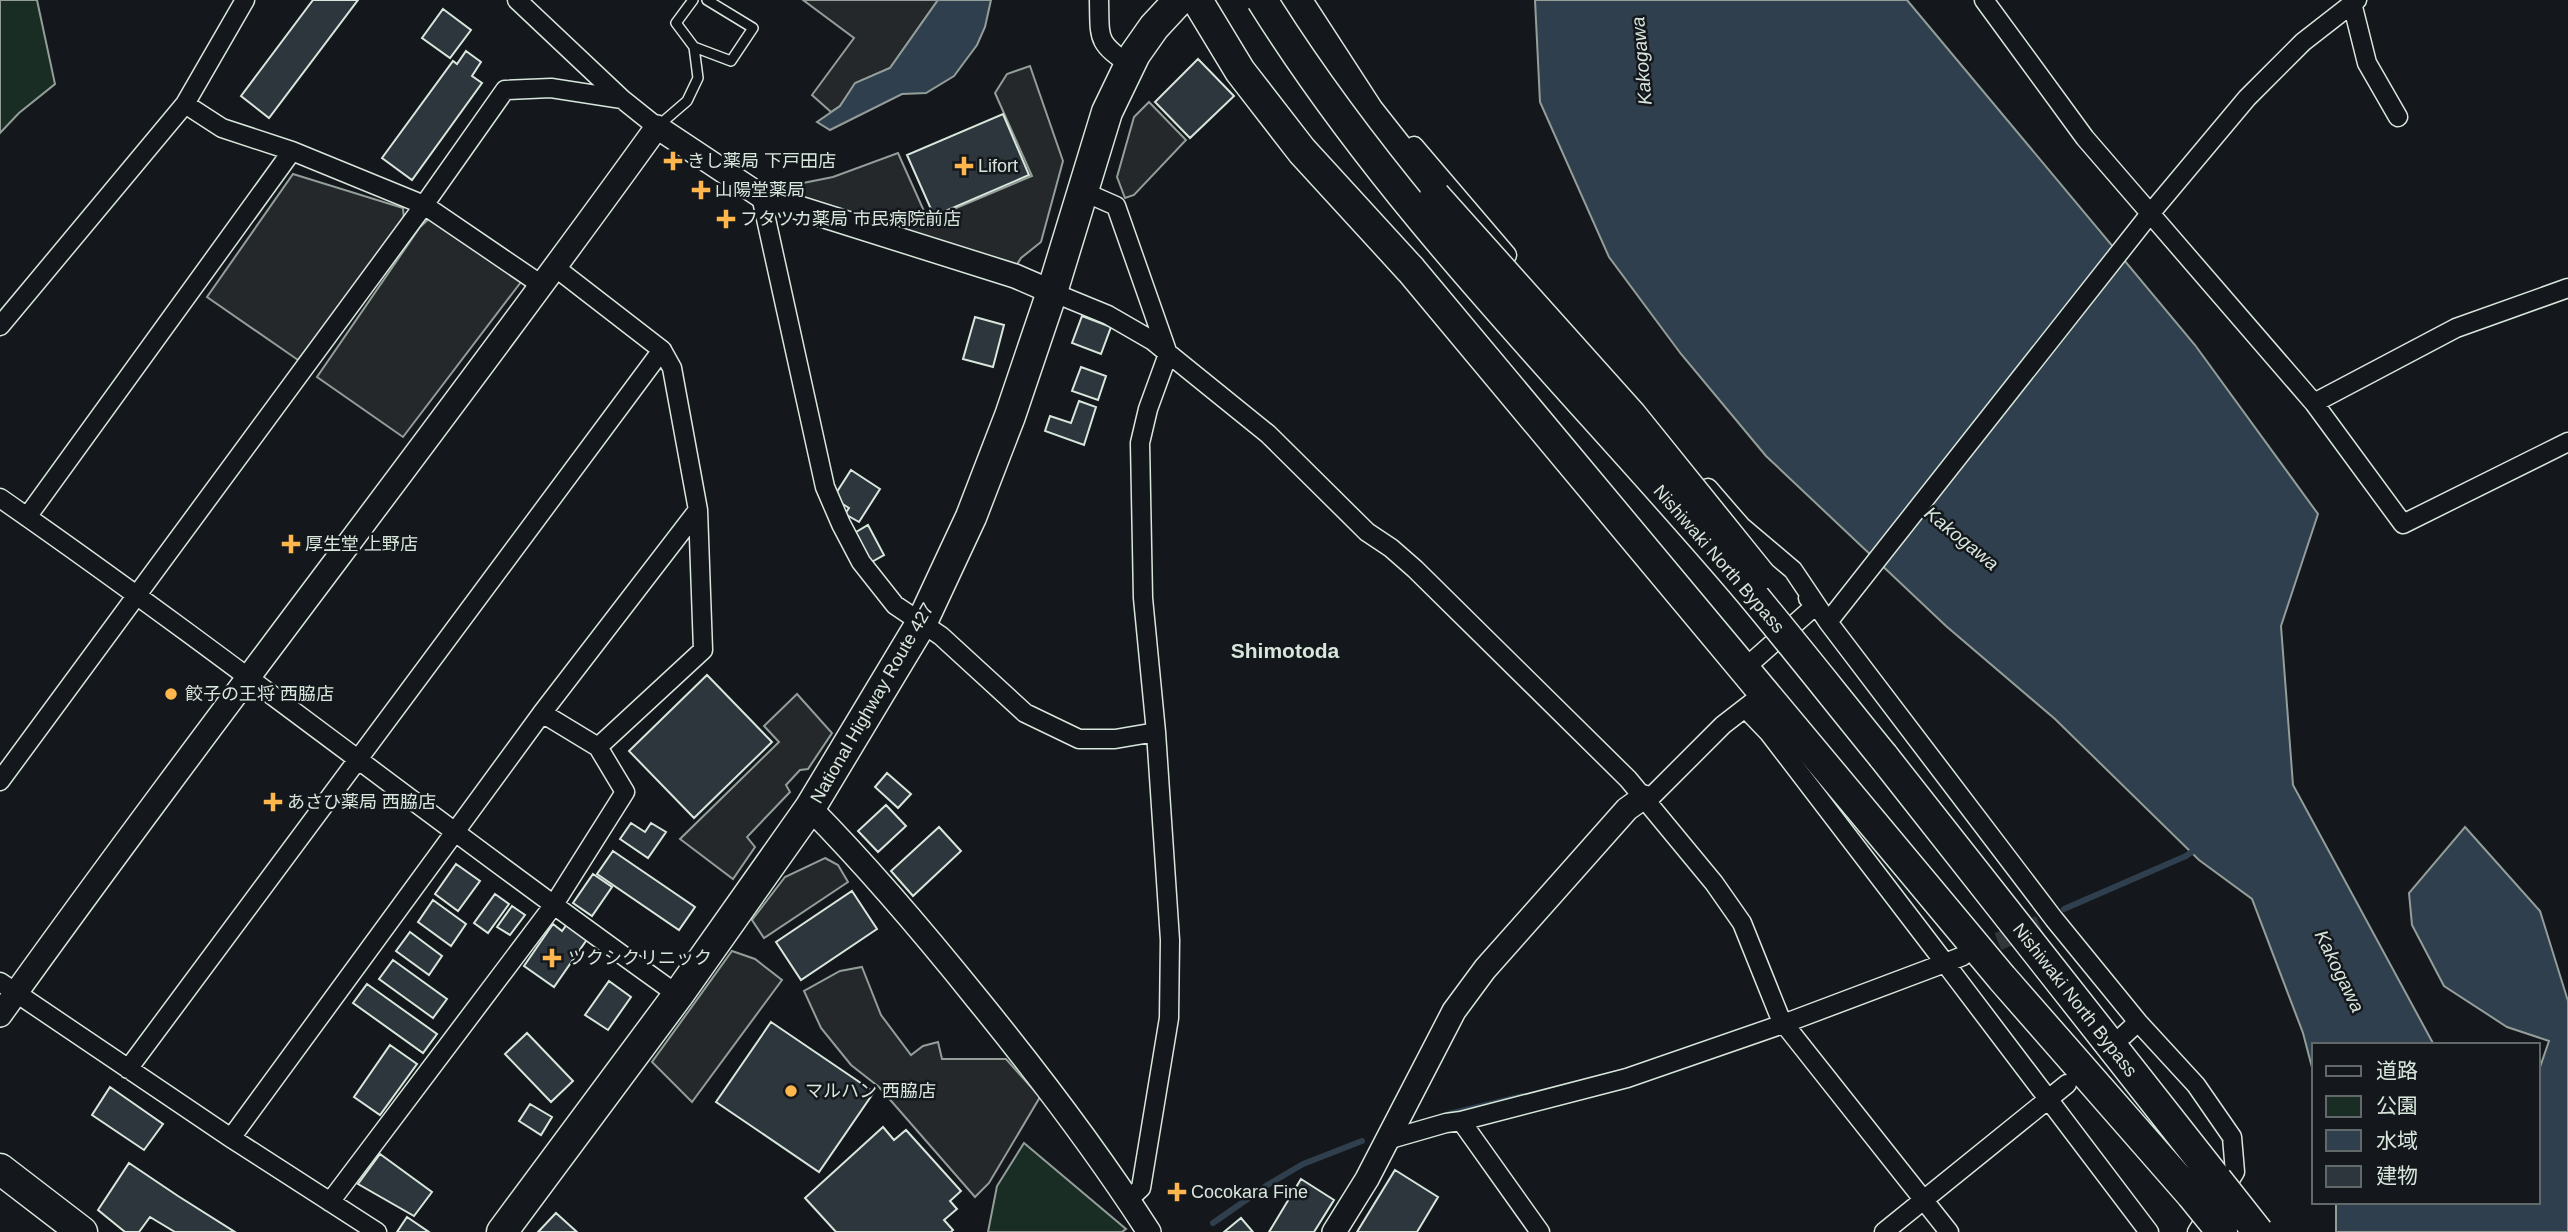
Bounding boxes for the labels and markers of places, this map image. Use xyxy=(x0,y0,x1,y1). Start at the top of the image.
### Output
place label: きし薬局 下戸田店 xyxy=(687,151,836,171)
marker: きし薬局 下戸田店 xyxy=(665,153,681,169)
place label: Lifort xyxy=(978,156,1018,176)
marker: Lifort xyxy=(956,158,972,174)
place label: 山陽堂薬局 xyxy=(715,180,805,200)
marker: 山陽堂薬局 xyxy=(693,182,709,198)
place label: フタツカ薬局 市民病院前店 xyxy=(740,209,961,229)
marker: フタツカ薬局 市民病院前店 xyxy=(718,211,734,227)
place label: 厚生堂 上野店 xyxy=(305,534,418,554)
marker: 厚生堂 上野店 xyxy=(283,536,299,552)
place label: 餃子の王将 西脇店 xyxy=(185,684,334,704)
marker: 餃子の王将 西脇店 xyxy=(163,686,179,702)
place label: あさひ薬局 西脇店 xyxy=(287,792,436,812)
marker: あさひ薬局 西脇店 xyxy=(265,794,281,810)
marker: ツクシクリニック xyxy=(542,948,562,968)
place label: ツクシクリニック xyxy=(568,948,712,968)
place label: マルハン 西脇店 xyxy=(805,1081,936,1101)
marker: マルハン 西脇店 xyxy=(783,1083,799,1099)
place label: Cocokara Fine xyxy=(1191,1182,1308,1202)
marker: Cocokara Fine xyxy=(1169,1184,1185,1200)

